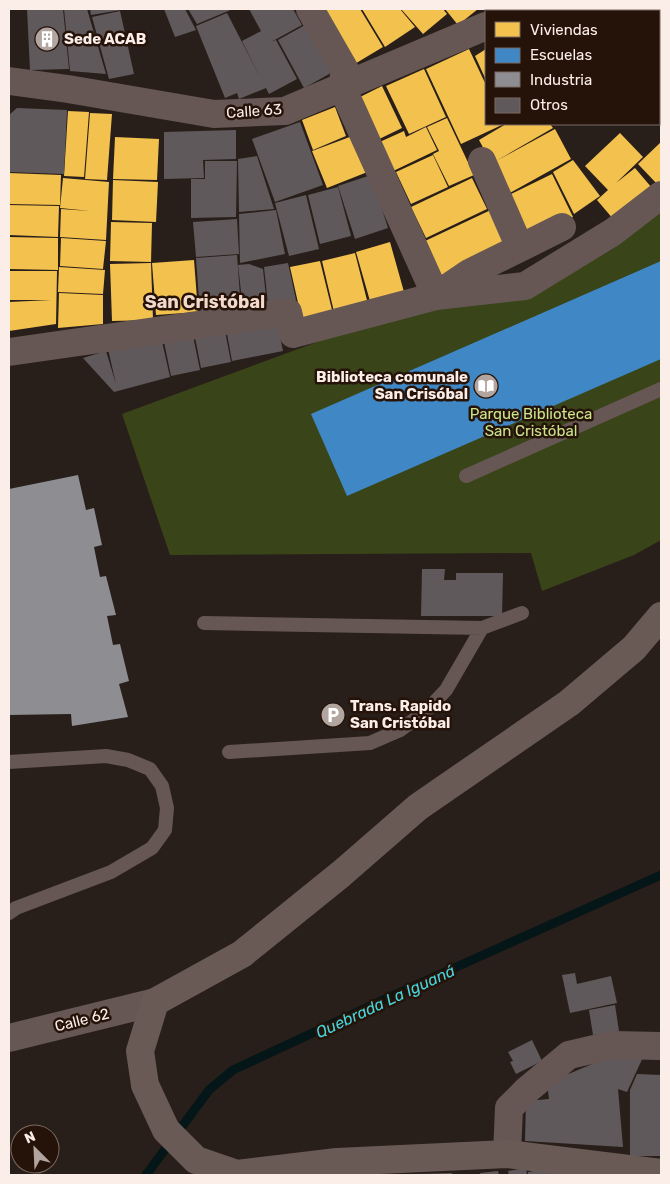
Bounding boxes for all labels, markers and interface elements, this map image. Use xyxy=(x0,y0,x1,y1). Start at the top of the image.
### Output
legend xyxy=(485,10,660,125)
text: Viviendas xyxy=(530,21,598,39)
building icon: Sede ACAB xyxy=(34,26,60,52)
place label: Sede ACAB xyxy=(64,30,146,48)
text: Escuelas xyxy=(530,46,592,64)
text: Industria xyxy=(530,71,592,89)
text: Otros xyxy=(530,96,568,114)
street label: Calle 63 xyxy=(226,100,282,122)
district label: San Cristóbal xyxy=(145,291,265,313)
place label: Biblioteca comunale San Crisóbal xyxy=(316,368,468,403)
library icon: Biblioteca comunale San Crisóbal xyxy=(473,373,499,399)
park label: Parque Biblioteca San Cristóbal xyxy=(470,405,592,440)
place label: Trans. Rapido San Cristóbal xyxy=(350,697,451,732)
parking icon: Trans. Rapido San Cristóbal xyxy=(320,702,346,728)
water label: Quebrada La Iguaná xyxy=(313,961,458,1042)
street label: Calle 62 xyxy=(53,1005,111,1035)
north arrow xyxy=(10,1124,60,1174)
text: N xyxy=(22,1128,38,1147)

